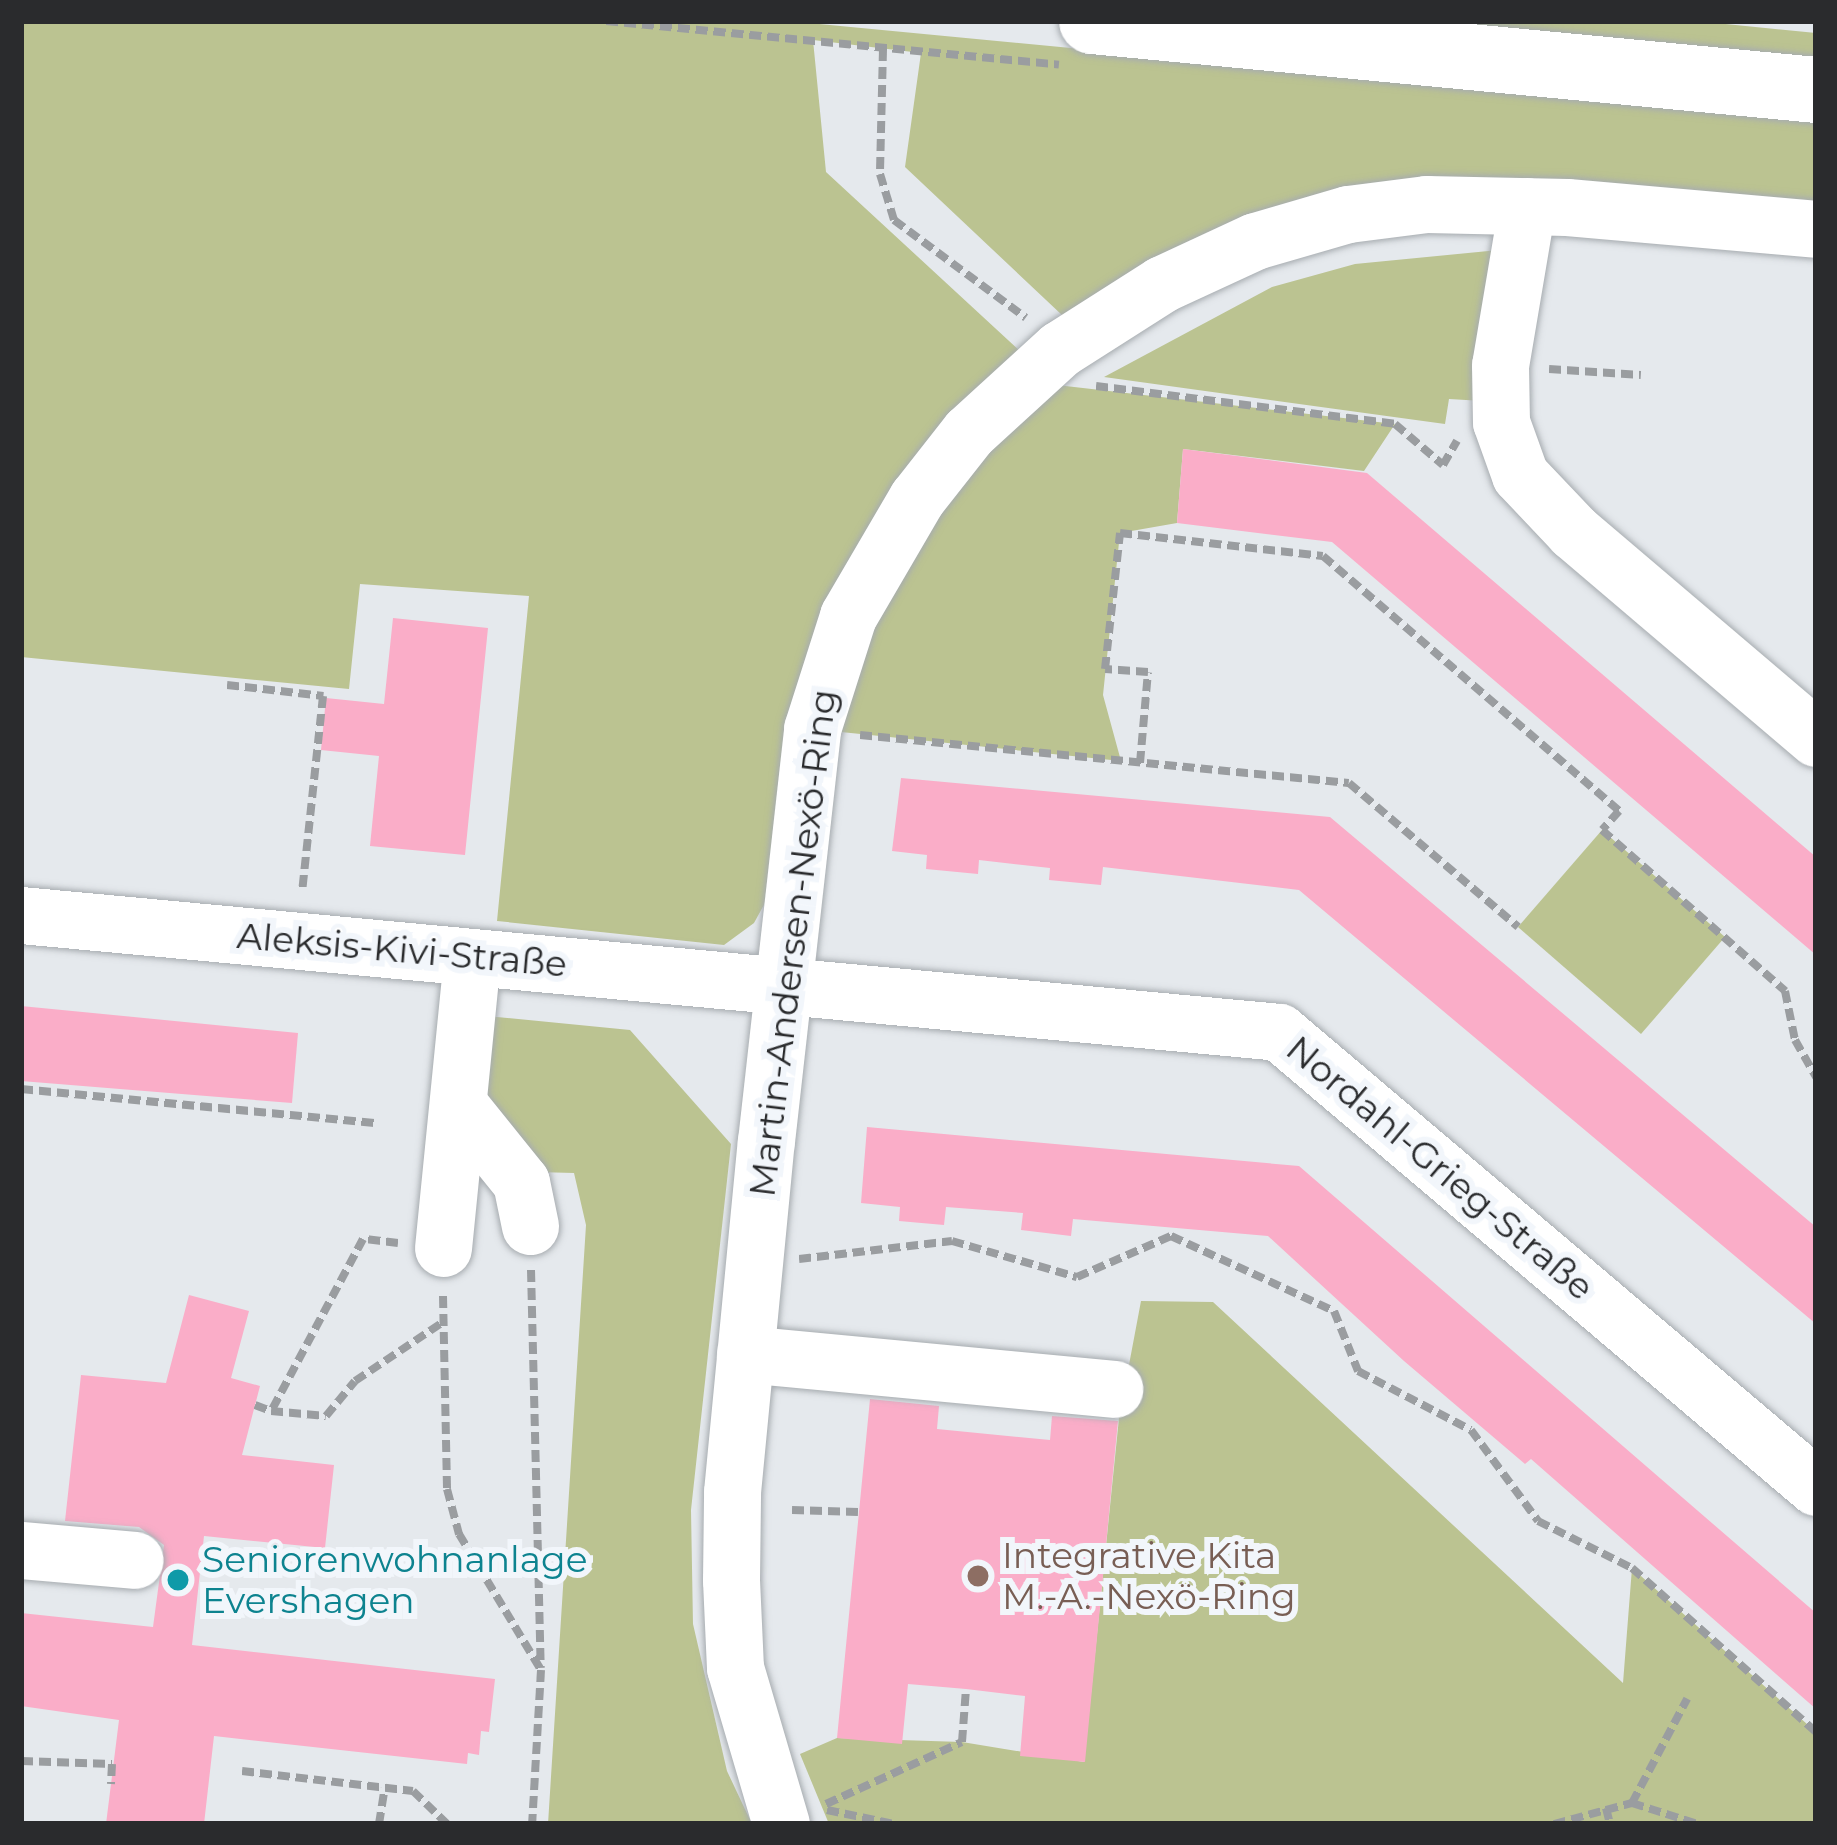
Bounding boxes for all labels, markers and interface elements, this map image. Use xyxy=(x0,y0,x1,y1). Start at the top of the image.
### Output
street label: Martin-Andersen-Nexö-Ring xyxy=(740,687,846,1199)
street label: Aleksis-Kivi-Straße xyxy=(235,914,569,986)
street label: Nordahl-Grieg-Straße xyxy=(1278,1027,1602,1309)
place label: Integrative Kita M.-A.-Nexö-Ring xyxy=(1002,1533,1296,1618)
place label: Seniorenwohnanlage Evershagen xyxy=(202,1537,587,1622)
marker: Integrative Kita M.-A.-Nexö-Ring xyxy=(965,1563,991,1589)
marker: Seniorenwohnanlage Evershagen xyxy=(165,1567,191,1593)

